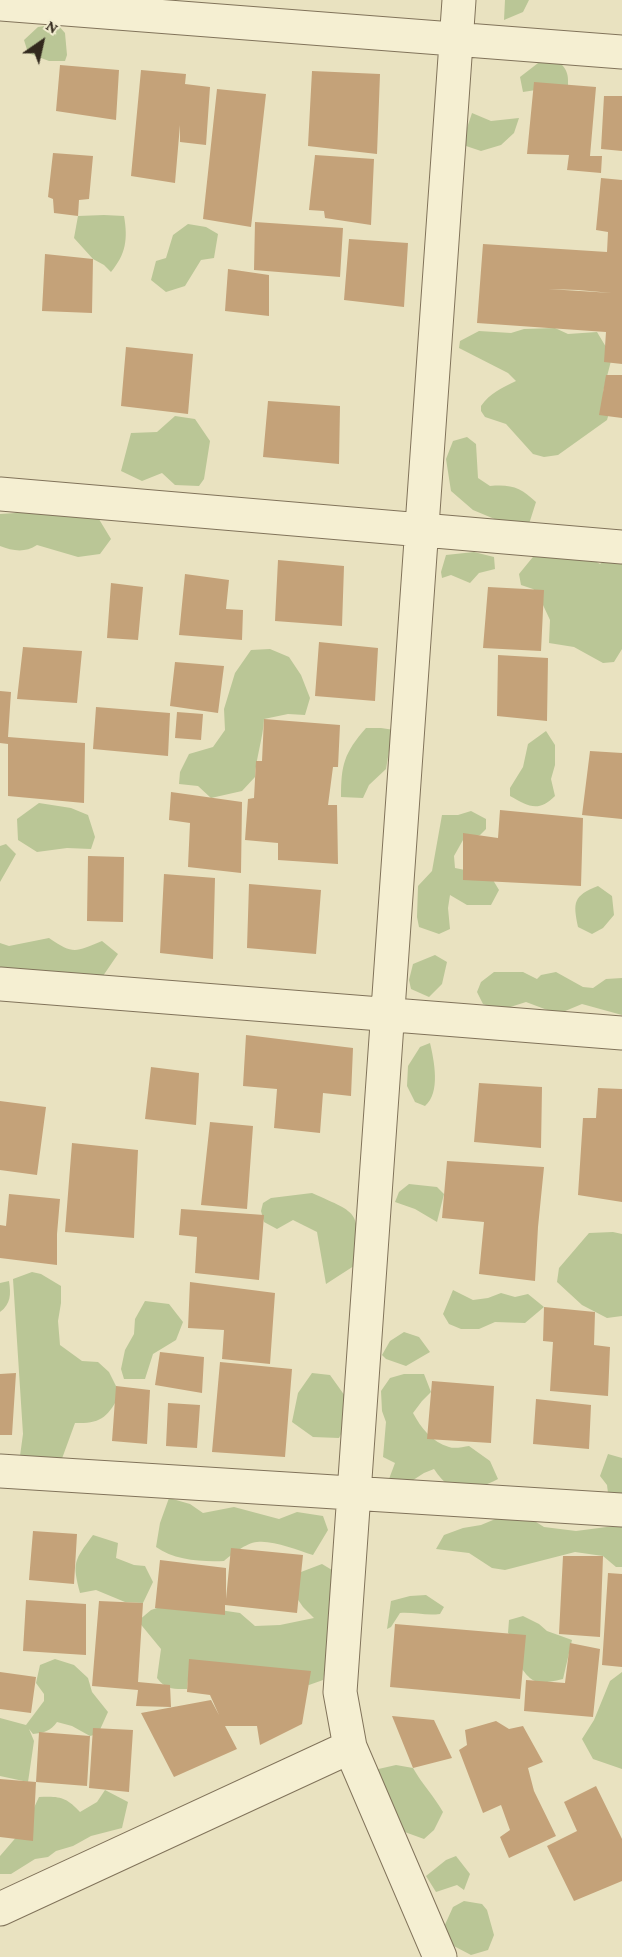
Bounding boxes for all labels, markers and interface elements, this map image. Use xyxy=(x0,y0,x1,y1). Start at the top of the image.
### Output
north arrow xyxy=(12,12,72,72)
text: N xyxy=(43,17,62,37)

